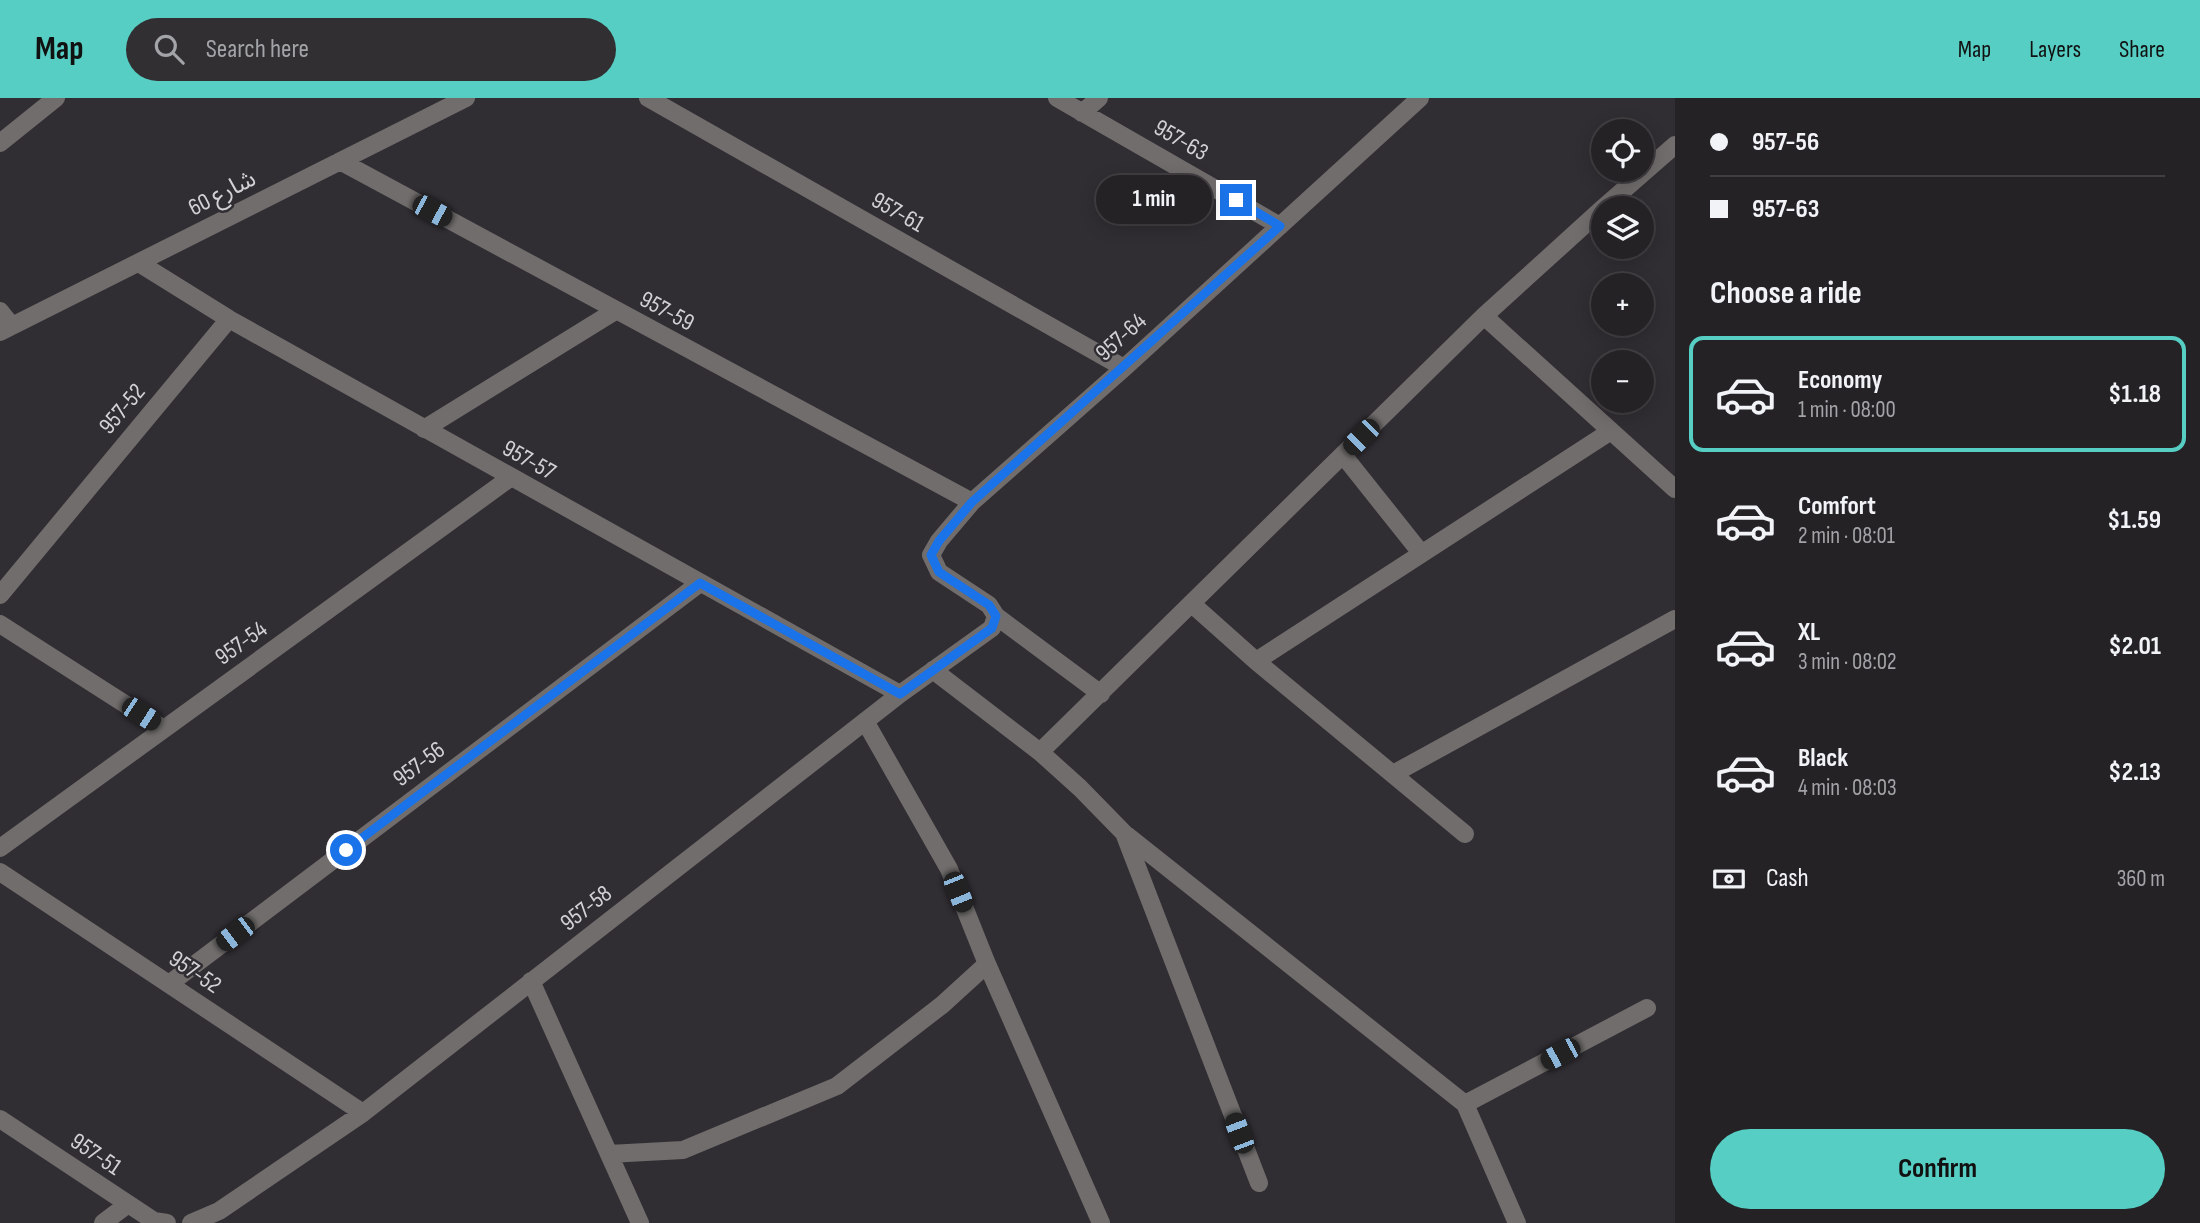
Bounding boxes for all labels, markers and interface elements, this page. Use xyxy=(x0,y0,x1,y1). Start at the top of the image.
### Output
search box xyxy=(126,18,616,81)
text: Map xyxy=(35,29,84,69)
icon: search xyxy=(150,30,188,68)
text: Search here xyxy=(206,34,309,65)
text: Map xyxy=(1958,35,1991,64)
text: Layers xyxy=(2029,35,2081,64)
text: Share xyxy=(2119,35,2165,64)
street label: 957-63 xyxy=(1149,113,1213,167)
map controls xyxy=(1591,119,1654,413)
button: locate xyxy=(1591,119,1654,182)
text: 957-56 xyxy=(1752,127,1819,158)
street label: شارع 60 xyxy=(183,164,261,224)
callout: 1 min xyxy=(1096,176,1212,224)
route end xyxy=(1220,184,1252,216)
street label: 957-61 xyxy=(866,185,930,239)
text: 1 min xyxy=(1133,185,1175,213)
car xyxy=(409,192,456,230)
text: 957-63 xyxy=(1752,194,1819,225)
button: layers xyxy=(1591,196,1654,259)
button: + xyxy=(1591,273,1654,336)
text: Choose a ride xyxy=(1710,274,1862,313)
street label: 957-59 xyxy=(635,285,699,337)
street label: 957-64 xyxy=(1090,307,1152,367)
button: − xyxy=(1591,350,1654,413)
icon: car xyxy=(1714,363,1777,426)
text: Economy xyxy=(1798,365,1882,396)
street label: 957-52 xyxy=(93,378,151,440)
text: $1.18 xyxy=(2108,379,2161,410)
text: 1 min · 08:00 xyxy=(1798,396,1896,424)
car xyxy=(1339,415,1384,459)
street label: 957-57 xyxy=(497,434,561,487)
icon: car xyxy=(1714,489,1777,552)
text: Comfort xyxy=(1798,491,1876,522)
text: $1.59 xyxy=(2107,505,2161,536)
text: 2 min · 08:01 xyxy=(1798,522,1895,550)
street label: 957-54 xyxy=(209,614,273,672)
icon: car xyxy=(1714,615,1777,678)
text: XL xyxy=(1798,617,1820,648)
text: $2.01 xyxy=(2108,631,2161,662)
text: 3 min · 08:02 xyxy=(1798,648,1896,676)
car xyxy=(118,694,165,734)
street label: 957-56 xyxy=(387,735,451,793)
icon: car xyxy=(1714,741,1777,804)
text: Black xyxy=(1798,743,1848,774)
text: $2.13 xyxy=(2108,757,2161,788)
text: 4 min · 08:03 xyxy=(1798,774,1897,802)
route start xyxy=(330,834,362,866)
icon: cash xyxy=(1710,860,1748,898)
text: Cash xyxy=(1766,863,1809,894)
text: 360 m xyxy=(2117,865,2165,893)
car xyxy=(941,869,976,915)
street label: 957-58 xyxy=(554,879,618,937)
car xyxy=(212,913,259,955)
street label: 957-52 xyxy=(163,944,227,1000)
car xyxy=(1537,1035,1584,1073)
car xyxy=(1222,1110,1257,1156)
street label: 957-51 xyxy=(65,1126,128,1182)
button: Confirm xyxy=(1710,1129,2165,1209)

